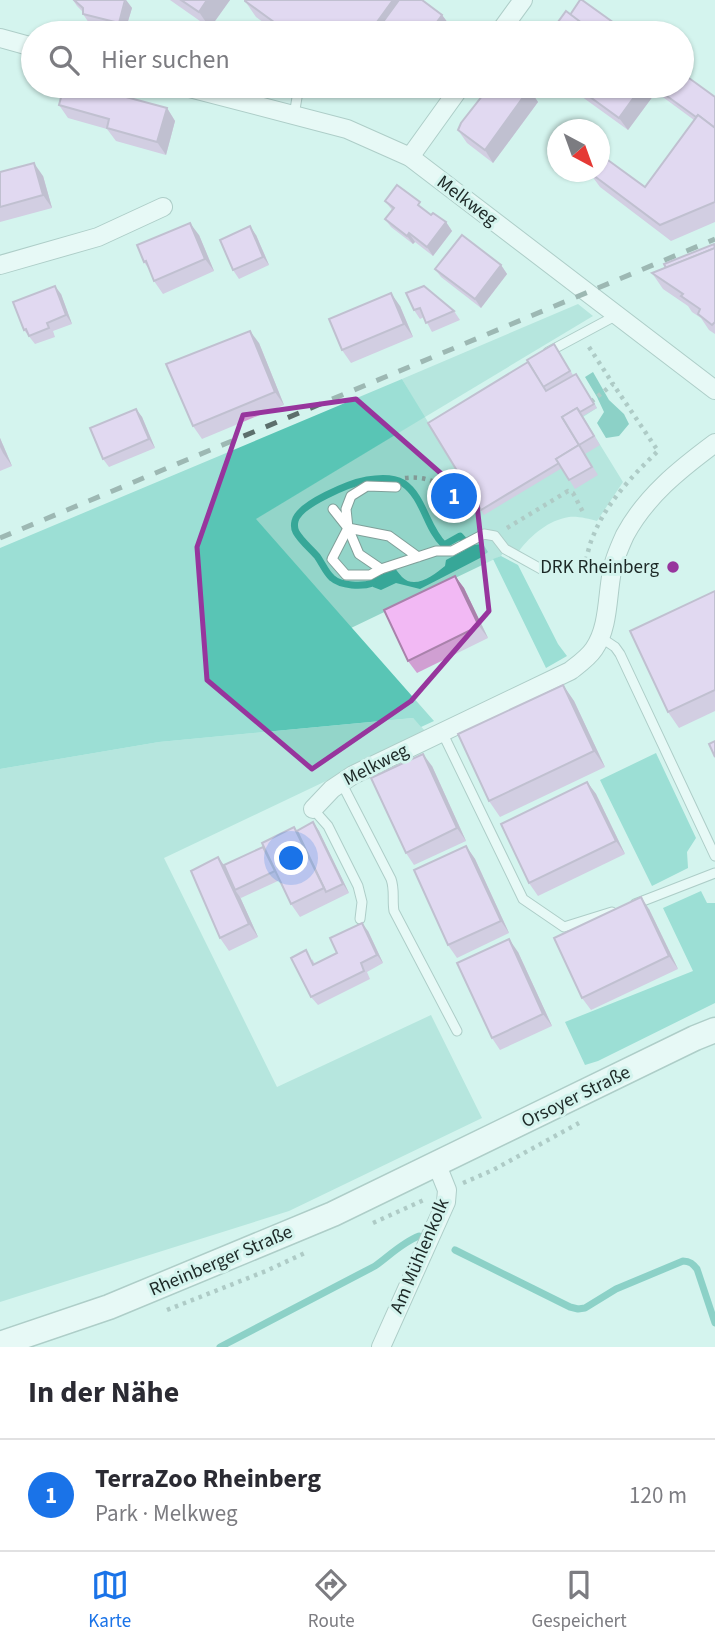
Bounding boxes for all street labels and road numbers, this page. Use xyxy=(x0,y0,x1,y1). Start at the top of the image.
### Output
street label: Melkweg xyxy=(431,169,503,233)
street label: Melkweg xyxy=(339,737,414,793)
street label: Orsoyer Straße xyxy=(517,1059,635,1135)
street label: Am Mühlenkolk xyxy=(384,1194,457,1318)
street label: Rheinberger Straße xyxy=(145,1219,297,1303)

